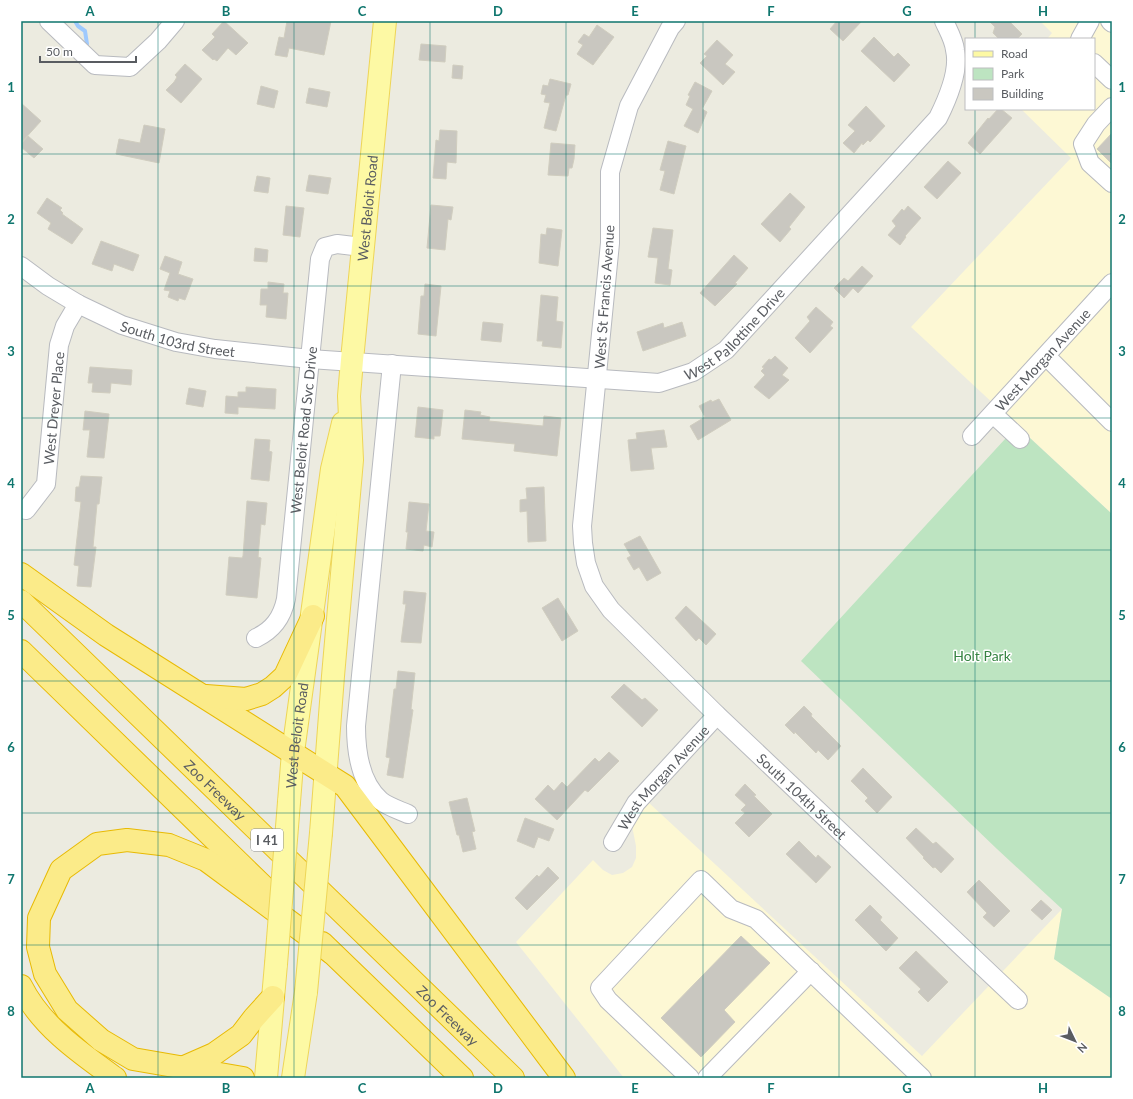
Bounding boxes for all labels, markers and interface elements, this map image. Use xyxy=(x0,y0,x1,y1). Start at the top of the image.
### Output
text: A xyxy=(84,3,95,19)
text: B xyxy=(222,3,231,19)
text: C xyxy=(358,3,367,19)
text: D xyxy=(493,3,503,19)
text: E xyxy=(631,3,639,19)
text: F xyxy=(767,3,775,19)
text: G xyxy=(902,3,912,19)
text: H xyxy=(1038,3,1048,19)
scale bar xyxy=(40,38,136,64)
legend xyxy=(965,38,1095,110)
text: 50 m xyxy=(46,44,73,59)
text: Road xyxy=(1001,46,1028,61)
text: Park xyxy=(1001,66,1025,81)
text: 1 xyxy=(7,79,15,95)
text: 1 xyxy=(1118,79,1126,95)
text: Building xyxy=(1001,86,1044,101)
street label: West Beloit Road xyxy=(353,154,380,262)
text: 2 xyxy=(7,211,15,227)
text: 2 xyxy=(1118,211,1126,227)
street label: West St Francis Avenue xyxy=(590,224,618,370)
street label: West Pallottine Drive xyxy=(682,284,788,383)
street label: West Morgan Avenue xyxy=(991,304,1093,414)
street label: South 103rd Street xyxy=(118,317,236,360)
text: 3 xyxy=(7,343,15,359)
text: 3 xyxy=(1118,343,1126,359)
street label: West Beloit Road Svc Drive xyxy=(286,346,320,515)
street label: West Dreyer Place xyxy=(39,351,67,466)
text: 4 xyxy=(7,475,15,491)
text: 4 xyxy=(1118,475,1126,491)
text: 5 xyxy=(7,607,15,623)
text: 5 xyxy=(1118,607,1126,623)
park label: Holt Park xyxy=(953,647,1012,664)
street label: West Beloit Road xyxy=(282,681,311,789)
street label: West Morgan Avenue xyxy=(614,721,712,833)
text: 6 xyxy=(7,739,15,755)
text: 6 xyxy=(1118,739,1126,755)
street label: South 104th Street xyxy=(754,749,851,842)
street label: Zoo Freeway xyxy=(181,756,251,824)
road number: I 41 xyxy=(251,829,283,851)
text: 7 xyxy=(7,871,15,887)
text: 7 xyxy=(1118,871,1126,887)
street label: Zoo Freeway xyxy=(414,981,483,1049)
text: 8 xyxy=(7,1003,15,1019)
text: 8 xyxy=(1118,1003,1126,1019)
north arrow xyxy=(1055,1021,1095,1061)
text: N xyxy=(1075,1041,1090,1056)
text: A xyxy=(84,1080,95,1096)
text: B xyxy=(222,1080,231,1096)
text: C xyxy=(358,1080,367,1096)
text: D xyxy=(493,1080,503,1096)
text: E xyxy=(631,1080,639,1096)
text: F xyxy=(767,1080,775,1096)
text: G xyxy=(902,1080,912,1096)
text: H xyxy=(1038,1080,1048,1096)

